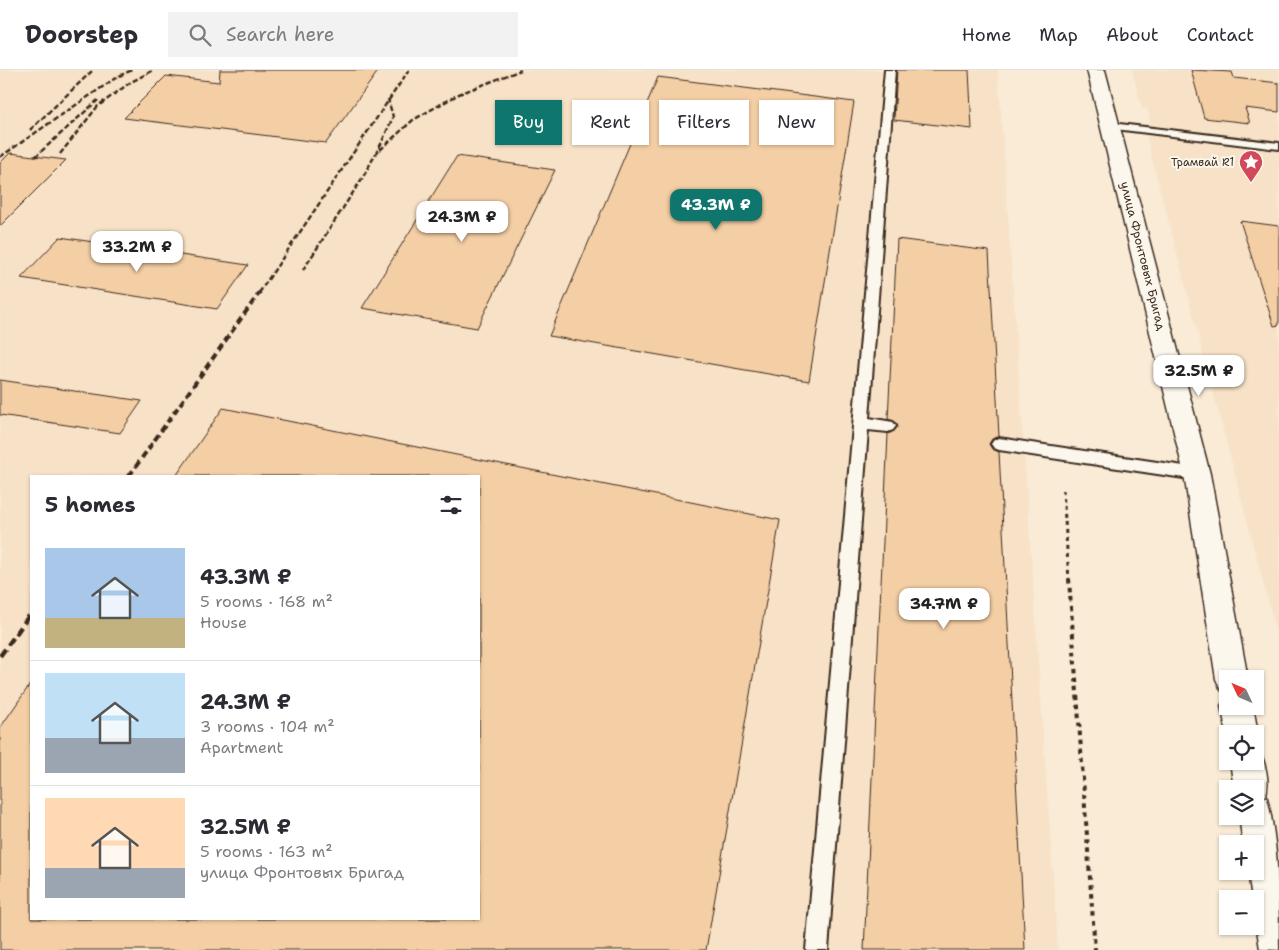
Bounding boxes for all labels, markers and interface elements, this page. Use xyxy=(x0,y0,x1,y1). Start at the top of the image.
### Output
search box xyxy=(168,12,518,57)
text: Doorstep xyxy=(25,19,138,51)
icon: search xyxy=(186,21,214,49)
text: Search here xyxy=(226,22,335,47)
text: Home xyxy=(962,23,1011,47)
text: Map xyxy=(1039,23,1078,47)
text: About xyxy=(1106,23,1159,47)
text: Contact xyxy=(1187,23,1254,47)
chip: Buy xyxy=(495,100,562,145)
chip: Rent xyxy=(572,100,649,145)
chip: Filters xyxy=(659,100,749,145)
chip: New xyxy=(759,100,834,145)
place icon: Трамвай R1 xyxy=(1238,149,1264,183)
place label: Трамвай R1 xyxy=(1171,155,1234,170)
street label: улица Фронтовых Бригад xyxy=(1117,180,1169,333)
pin: 43.3M ₽ xyxy=(670,189,762,231)
text: 43.3M ₽ xyxy=(681,194,751,215)
pin: 24.3M ₽ xyxy=(416,200,508,243)
text: 24.3M ₽ xyxy=(427,206,497,227)
pin: 33.2M ₽ xyxy=(91,230,183,273)
text: 33.2M ₽ xyxy=(102,236,172,257)
pin: 32.5M ₽ xyxy=(1153,354,1245,397)
text: 32.5M ₽ xyxy=(1164,360,1234,381)
text: 5 homes xyxy=(45,491,136,519)
icon: filters xyxy=(437,491,465,519)
text: 43.3M ₽ xyxy=(200,563,292,591)
icon: home xyxy=(85,568,145,628)
pin: 34.7M ₽ xyxy=(898,588,990,630)
text: 5 rooms · 168 m² xyxy=(200,591,333,612)
text: 34.7M ₽ xyxy=(910,593,978,614)
text: House xyxy=(200,612,247,633)
north arrow xyxy=(1219,670,1264,715)
map controls xyxy=(1219,670,1264,935)
text: 24.3M ₽ xyxy=(200,688,291,716)
icon: home xyxy=(85,693,145,753)
text: 3 rooms · 104 m² xyxy=(200,716,335,737)
button: locate xyxy=(1219,725,1264,770)
text: Apartment xyxy=(200,737,283,758)
button: layers xyxy=(1219,780,1264,825)
text: 32.5M ₽ xyxy=(200,813,291,841)
icon: home xyxy=(85,818,145,878)
button: + xyxy=(1219,835,1264,880)
text: 5 rooms · 163 m² xyxy=(200,841,333,862)
text: улица Фронтовых Бригад xyxy=(200,862,404,883)
button: − xyxy=(1219,890,1264,935)

